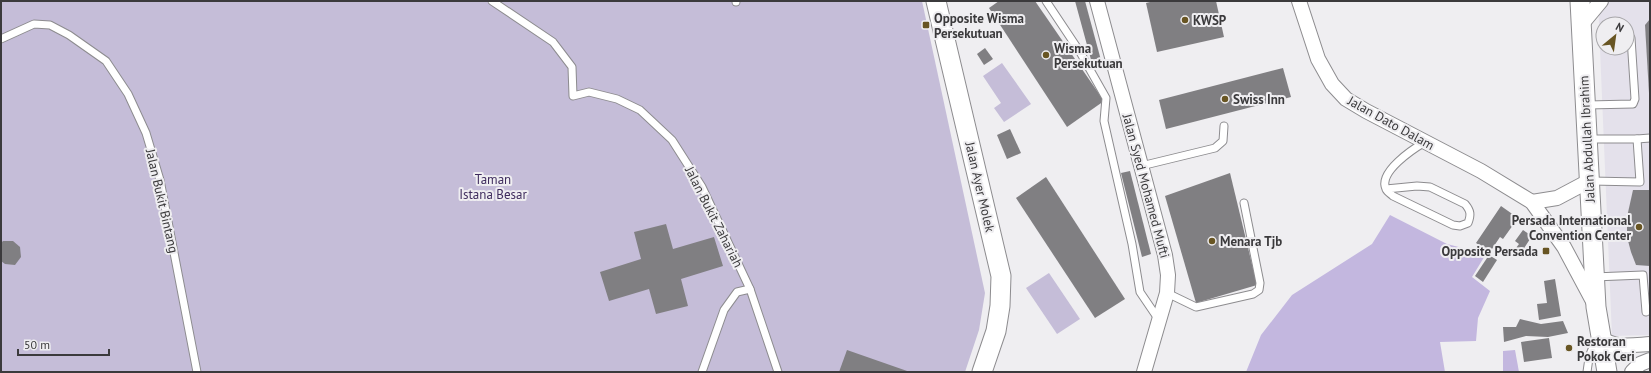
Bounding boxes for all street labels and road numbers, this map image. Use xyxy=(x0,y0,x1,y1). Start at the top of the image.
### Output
street label: Jalan Abdullah Ibrahim xyxy=(1575,75,1599,204)
street label: Jalan Dato Dalam xyxy=(1344,92,1437,154)
street label: Jalan Syed Mohamed Mufti xyxy=(1118,111,1173,260)
street label: Jalan Ayer Molek xyxy=(961,139,999,235)
street label: Jalan Bukit Bintang xyxy=(142,146,182,255)
street label: Jalan Bukit Zahariah xyxy=(681,163,747,270)

